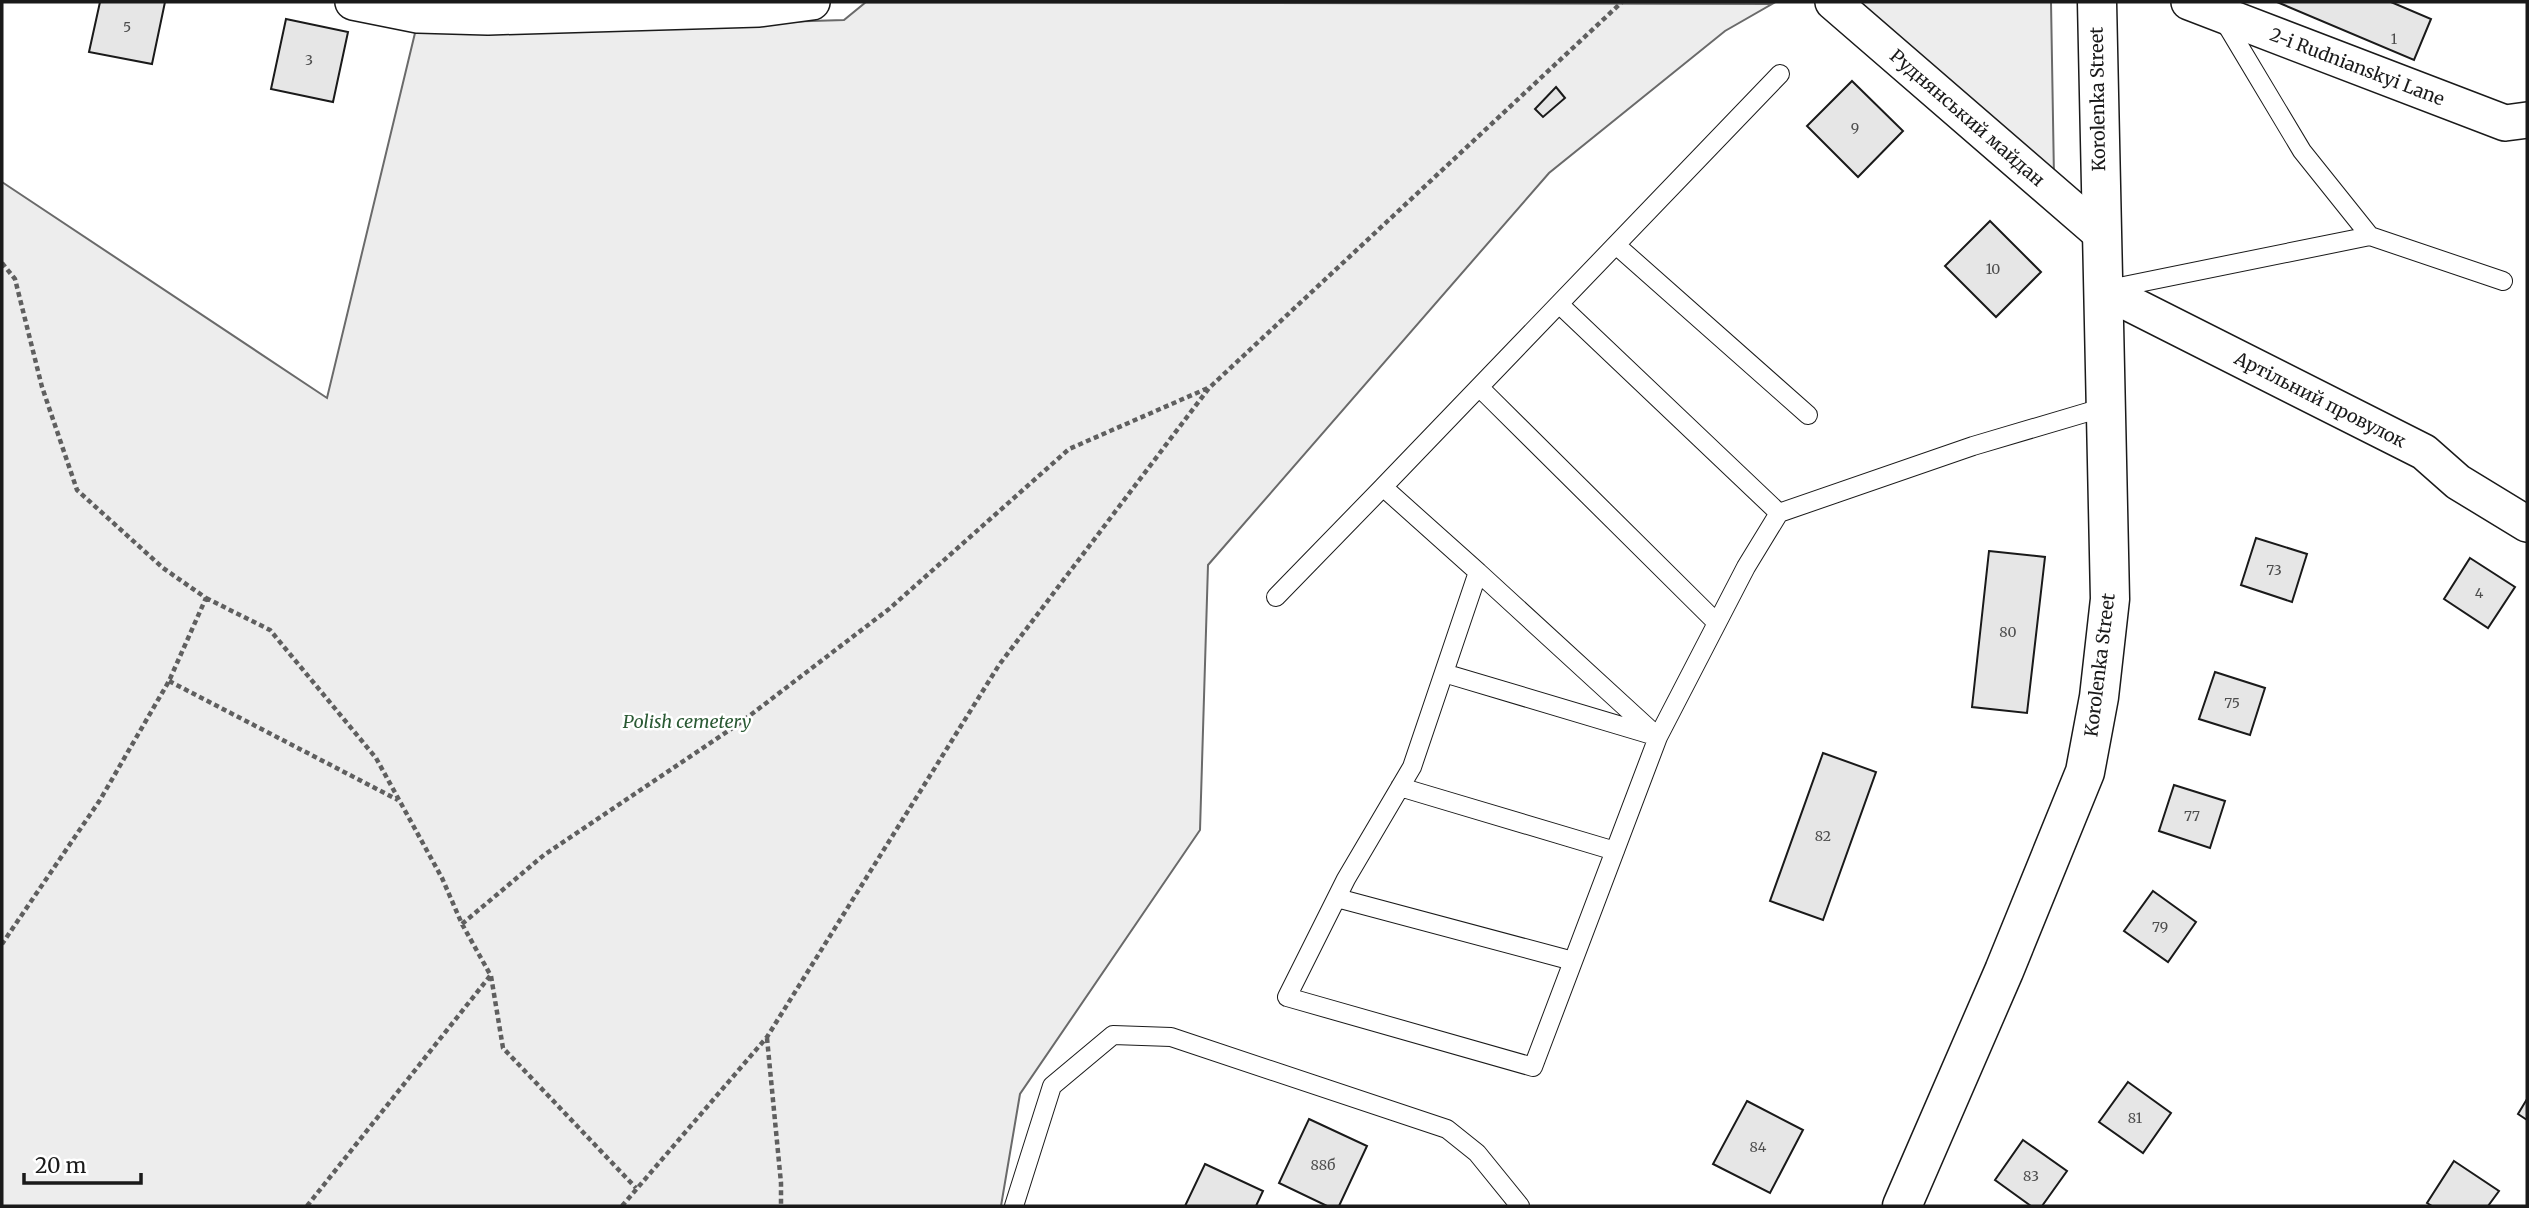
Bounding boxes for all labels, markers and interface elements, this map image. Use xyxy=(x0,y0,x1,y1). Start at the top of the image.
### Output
house number: 5 xyxy=(123,18,131,36)
street label: 2-i Rudnianskyi Lane xyxy=(2267,23,2448,110)
street label: Korolenka Street xyxy=(2085,27,2110,171)
house number: 1 xyxy=(2391,30,2397,48)
street label: Руднянський майдан xyxy=(1885,44,2049,191)
house number: 3 xyxy=(305,51,313,69)
house number: 9 xyxy=(1851,119,1859,137)
house number: 10 xyxy=(1986,260,2000,278)
street label: Артільний провулок xyxy=(2230,346,2410,453)
house number: 73 xyxy=(2266,561,2282,579)
house number: 4 xyxy=(2475,584,2484,602)
street label: Korolenka Street xyxy=(2079,592,2120,738)
house number: 80 xyxy=(1999,623,2017,641)
house number: 75 xyxy=(2224,694,2240,712)
park label: Polish cemetery xyxy=(623,710,751,733)
house number: 77 xyxy=(2184,807,2200,825)
house number: 82 xyxy=(1815,827,1831,845)
house number: 79 xyxy=(2152,918,2168,936)
house number: 81 xyxy=(2128,1109,2142,1127)
house number: 84 xyxy=(1750,1138,1767,1156)
scale bar xyxy=(24,1142,142,1186)
text: 20 m xyxy=(35,1152,87,1179)
house number: 88б xyxy=(1311,1156,1336,1174)
house number: 83 xyxy=(2023,1167,2039,1185)

